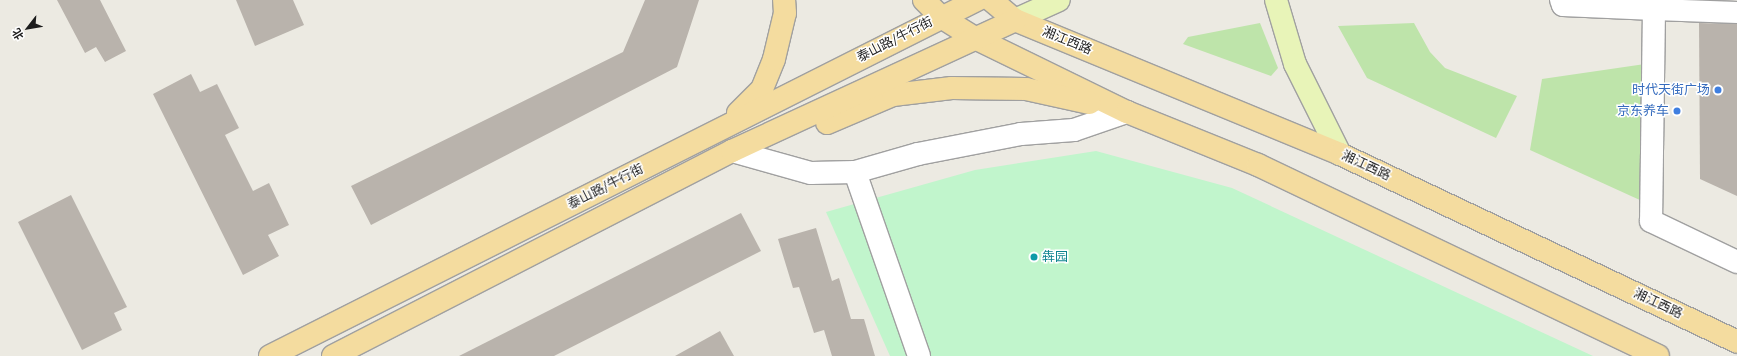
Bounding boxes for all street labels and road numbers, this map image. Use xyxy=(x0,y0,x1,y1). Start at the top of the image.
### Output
street label: 泰山路/牛行街 xyxy=(854,14,936,66)
street label: 湘江西路 xyxy=(1040,24,1094,58)
street label: 湘江西路 xyxy=(1339,148,1393,184)
street label: 泰山路/牛行街 xyxy=(565,161,647,213)
street label: 湘江西路 xyxy=(1631,286,1685,322)

